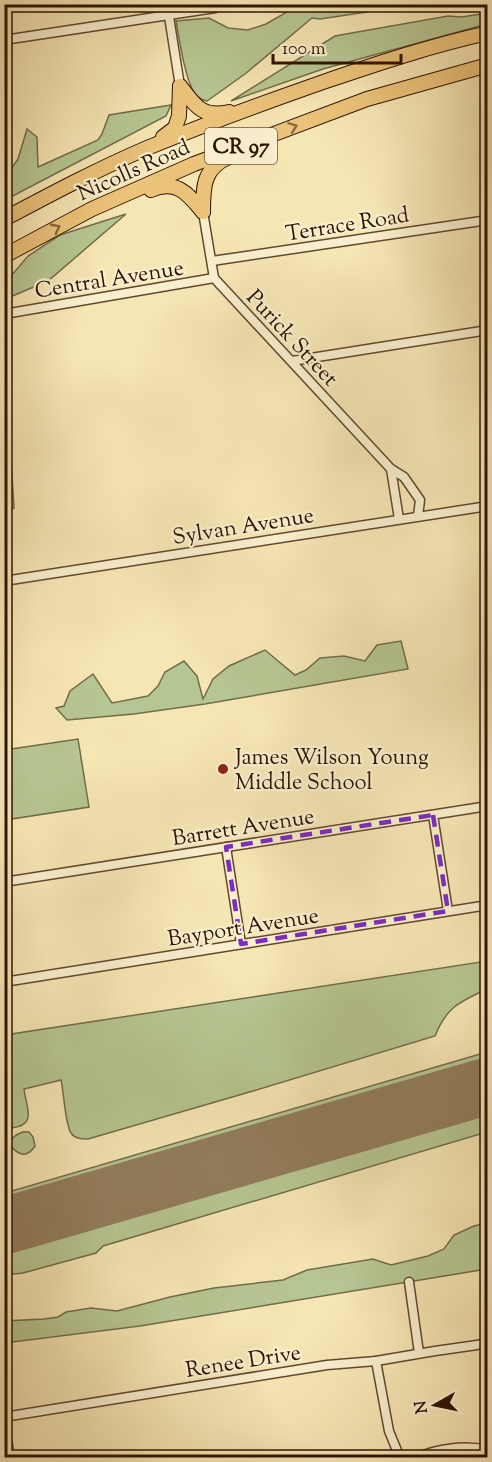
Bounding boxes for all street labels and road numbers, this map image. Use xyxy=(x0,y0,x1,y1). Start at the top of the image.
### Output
road number: CR 97 xyxy=(205,128,277,164)
street label: Nicolls Road xyxy=(73,133,196,211)
street label: Terrace Road xyxy=(283,200,411,252)
street label: Central Avenue xyxy=(33,253,186,309)
street label: Purick Street xyxy=(237,283,345,395)
street label: Sylvan Avenue xyxy=(170,501,316,555)
street label: Barrett Avenue xyxy=(170,802,317,856)
street label: Bayport Avenue xyxy=(165,901,321,957)
street label: Renee Drive xyxy=(184,1338,303,1388)

